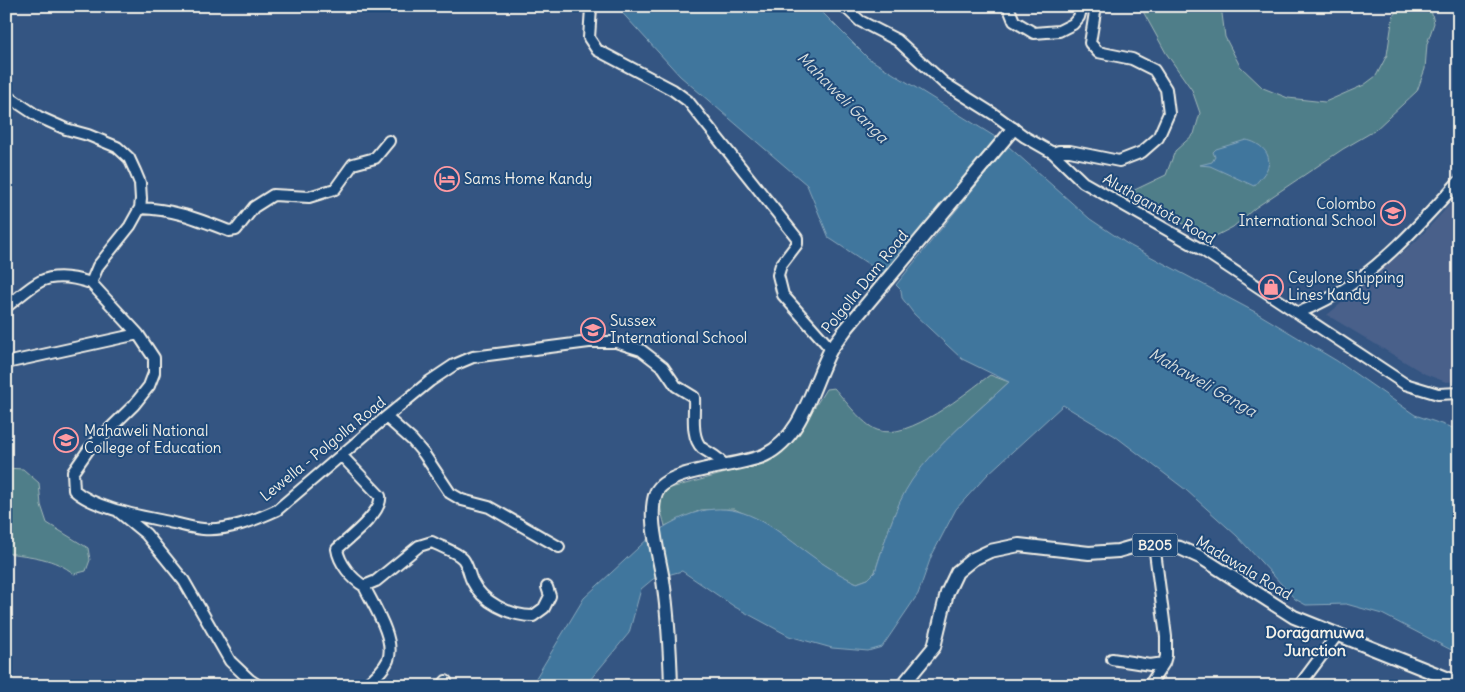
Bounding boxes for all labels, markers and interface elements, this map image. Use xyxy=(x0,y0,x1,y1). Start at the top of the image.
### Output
water label: Mahaweli Ganga xyxy=(793,47,893,147)
hotel icon: Sams Home Kandy xyxy=(434,166,460,192)
place label: Sams Home Kandy xyxy=(464,169,592,188)
street label: Aluthgantota Road xyxy=(1100,169,1219,249)
place label: Colombo International School xyxy=(1239,194,1376,230)
school or university icon: Colombo International School xyxy=(1380,200,1406,226)
street label: Polgolla Dam Road xyxy=(817,226,912,337)
place label: Ceylone Shipping Lines Kandy xyxy=(1288,268,1404,304)
shop icon: Ceylone Shipping Lines Kandy xyxy=(1258,274,1284,300)
place label: Sussex International School xyxy=(610,311,747,347)
school or university icon: Sussex International School xyxy=(580,317,606,343)
water label: Mahaweli Ganga xyxy=(1146,343,1261,421)
street label: Lewella - Polgolla Road xyxy=(256,392,389,505)
place label: Mahaweli National College of Education xyxy=(84,421,222,457)
school or university icon: Mahaweli National College of Education xyxy=(53,427,79,453)
street label: Madawala Road xyxy=(1193,531,1296,604)
road number: B205 xyxy=(1132,534,1178,556)
district label: Doragamuwa Junction xyxy=(1266,622,1364,660)

